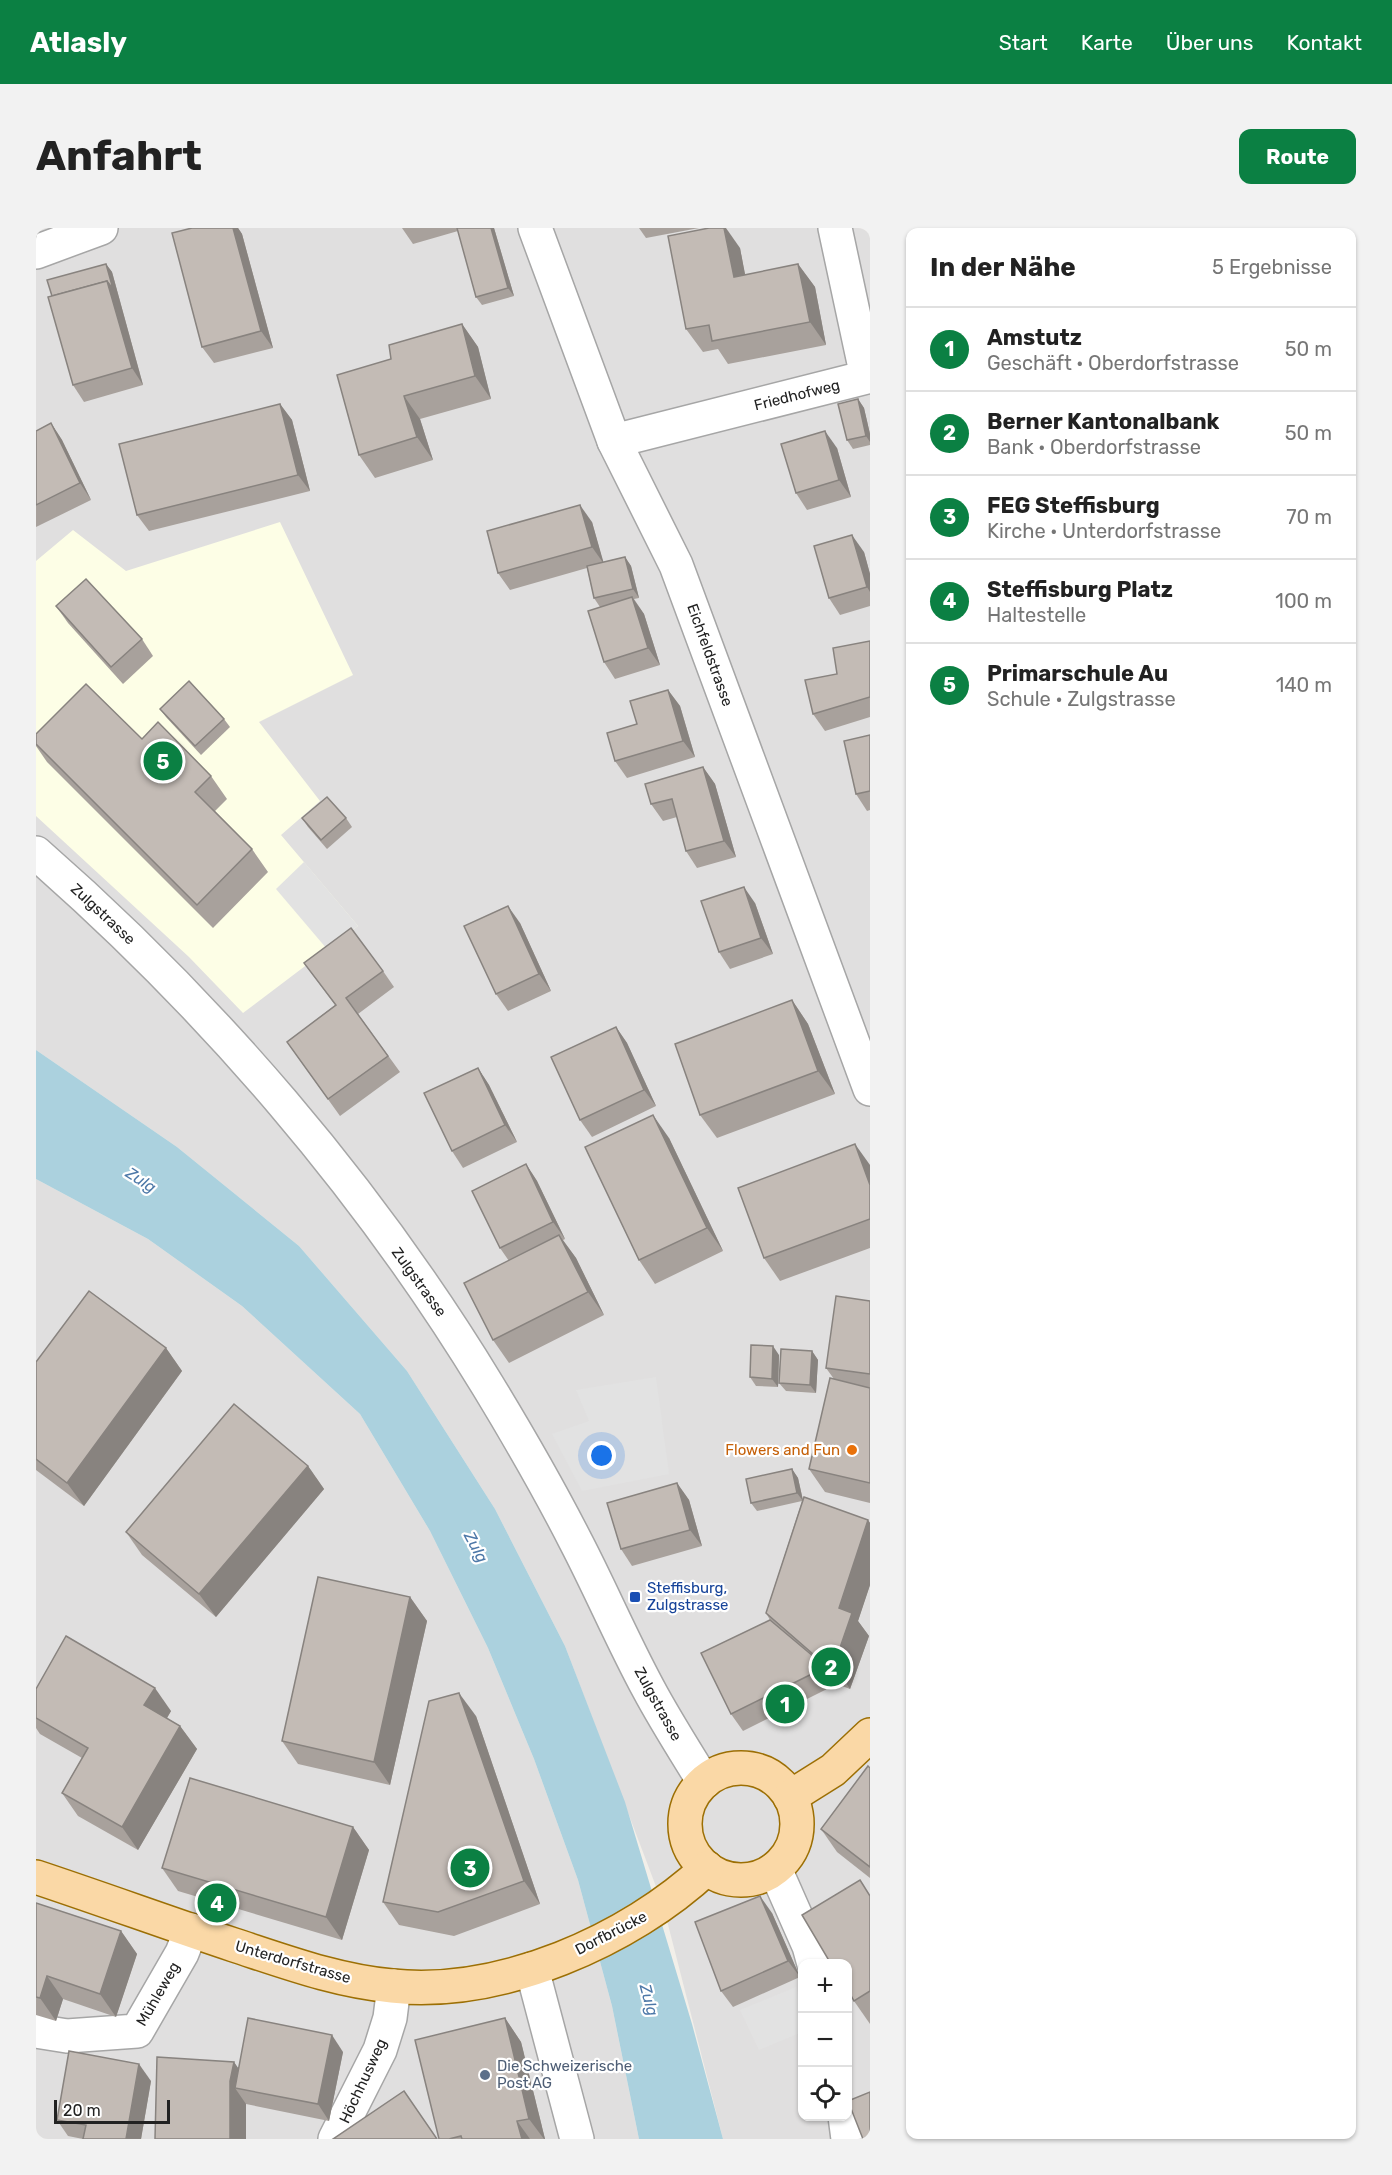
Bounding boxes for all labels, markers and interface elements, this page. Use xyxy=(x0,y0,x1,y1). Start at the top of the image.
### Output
text: Atlasly xyxy=(30,26,127,59)
text: Start xyxy=(999,30,1048,55)
text: Karte xyxy=(1081,30,1133,55)
text: Über uns xyxy=(1166,30,1254,55)
text: Kontakt xyxy=(1287,30,1362,55)
button: Route xyxy=(1239,129,1356,184)
text: Anfahrt xyxy=(36,131,202,181)
text: In der Nähe xyxy=(930,252,1076,283)
text: 5 Ergebnisse xyxy=(1212,255,1332,279)
text: Amstutz xyxy=(987,324,1082,351)
text: 1 xyxy=(945,337,954,361)
text: 50 m xyxy=(1285,337,1332,361)
text: Geschäft · Oberdorfstrasse xyxy=(987,351,1239,375)
street label: Friedhofweg xyxy=(752,376,842,414)
text: Berner Kantonalbank xyxy=(987,408,1219,435)
text: 2 xyxy=(943,421,956,445)
text: 50 m xyxy=(1285,421,1332,445)
text: Bank · Oberdorfstrasse xyxy=(987,435,1201,459)
text: FEG Steffisburg xyxy=(987,492,1160,519)
text: 3 xyxy=(943,505,956,529)
text: 70 m xyxy=(1286,505,1332,529)
text: Kirche · Unterdorfstrasse xyxy=(987,519,1221,543)
text: Steffisburg Platz xyxy=(987,576,1173,603)
text: 4 xyxy=(943,589,956,613)
text: 100 m xyxy=(1275,589,1332,613)
street label: Eichfeldstrasse xyxy=(683,601,737,709)
text: Haltestelle xyxy=(987,603,1086,627)
text: Primarschule Au xyxy=(987,660,1168,687)
text: 5 xyxy=(943,673,956,697)
text: 140 m xyxy=(1276,673,1332,697)
text: Schule · Zulgstrasse xyxy=(987,687,1176,711)
pin: 5 xyxy=(144,738,182,784)
street label: Zulgstrasse xyxy=(67,880,139,948)
water label: Zulg xyxy=(121,1163,160,1197)
street label: Zulgstrasse xyxy=(388,1244,450,1320)
your location xyxy=(587,1441,616,1470)
place label: Flowers and Fun xyxy=(725,1441,840,1459)
marker: Flowers and Fun xyxy=(845,1443,859,1457)
water label: Zulg xyxy=(460,1527,492,1566)
place label: Steffisburg, Zulgstrasse xyxy=(647,1579,728,1614)
marker: Steffisburg, Zulgstrasse xyxy=(628,1590,642,1604)
pin: 2 xyxy=(812,1644,850,1690)
street label: Zulgstrasse xyxy=(630,1664,686,1744)
pin: 1 xyxy=(766,1682,804,1726)
pin: 3 xyxy=(450,1846,490,1890)
pin: 4 xyxy=(198,1880,237,1926)
street label: Dorfbrücke xyxy=(572,1907,650,1959)
street label: Unterdorfstrasse xyxy=(233,1937,353,1987)
street label: Mühleweg xyxy=(132,1959,184,2029)
map controls xyxy=(798,1959,852,2121)
button: + xyxy=(798,1959,852,2013)
water label: Zulg xyxy=(635,1981,662,2019)
button: − xyxy=(798,2013,852,2067)
street label: Höchhusweg xyxy=(336,2036,390,2126)
place label: Die Schweizerische Post AG xyxy=(497,2057,632,2092)
button: locate xyxy=(798,2067,852,2121)
marker: Die Schweizerische Post AG xyxy=(478,2068,492,2082)
scale bar xyxy=(54,2097,170,2124)
text: 20 m xyxy=(63,2101,101,2120)

